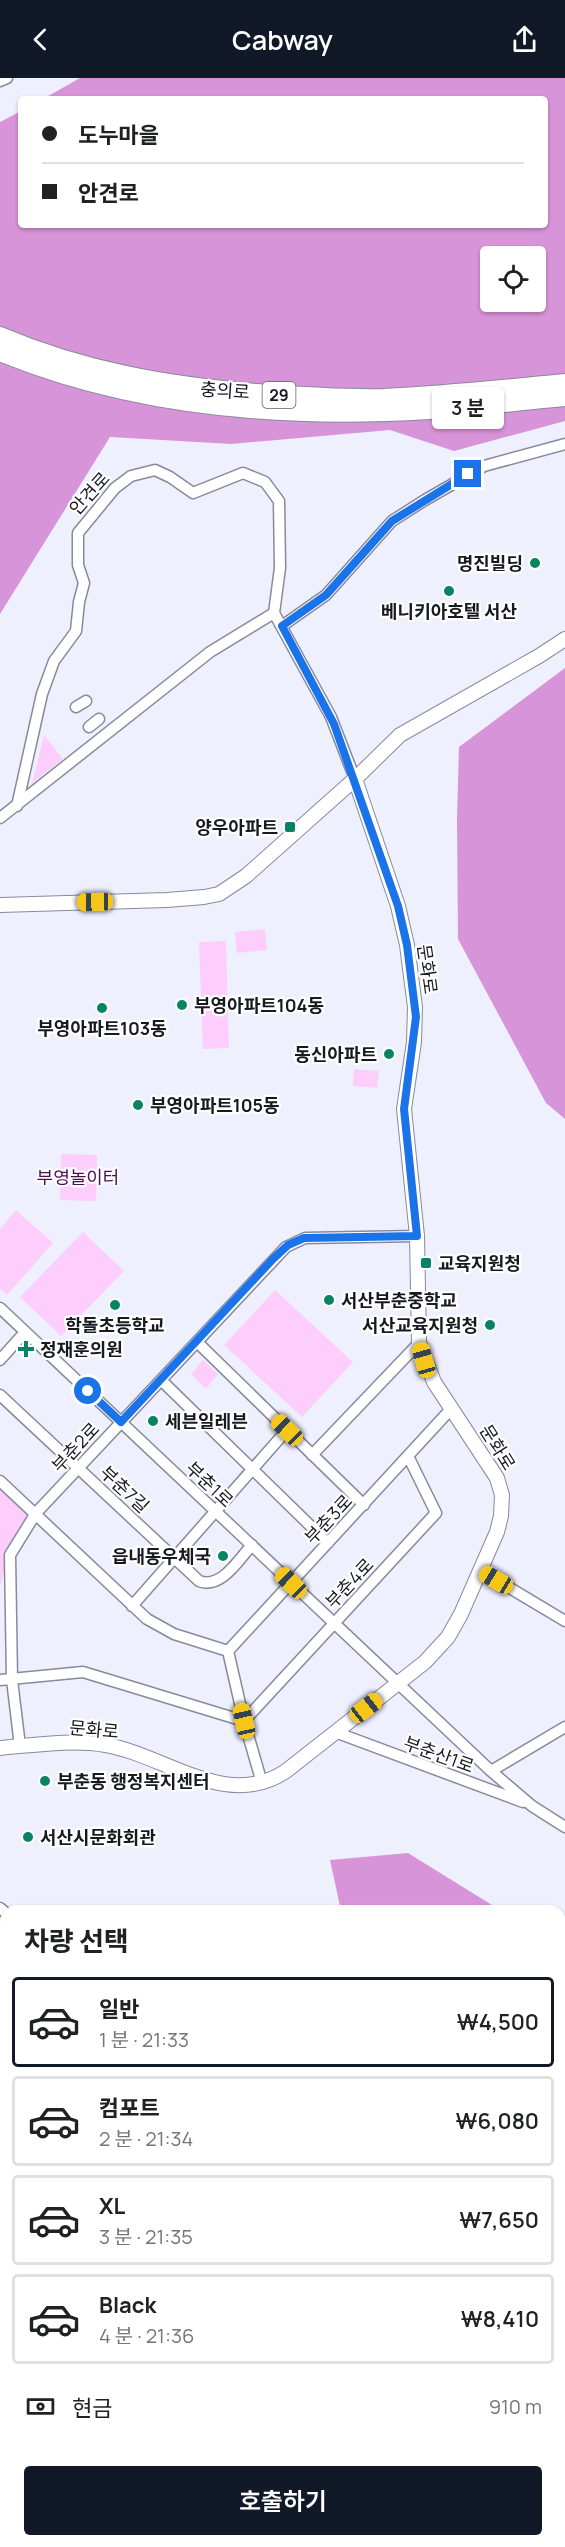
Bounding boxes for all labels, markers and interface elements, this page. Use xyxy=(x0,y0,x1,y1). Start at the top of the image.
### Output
text: Cabway xyxy=(232,21,333,58)
icon: back xyxy=(24,23,57,56)
icon: share xyxy=(508,23,541,56)
text: 도누마을 xyxy=(78,120,159,150)
text: 안견로 xyxy=(78,178,139,208)
map controls xyxy=(480,246,546,312)
button: locate xyxy=(480,246,546,312)
street label: 충의로 xyxy=(199,376,251,404)
road number: 29 xyxy=(262,382,296,408)
callout: 3 분 xyxy=(432,387,504,429)
text: 3 분 xyxy=(451,394,485,421)
route end xyxy=(454,460,481,487)
street label: 안견로 xyxy=(63,467,115,519)
place label: 명진빌딩 xyxy=(457,551,523,575)
marker: 명진빌딩 xyxy=(528,556,542,570)
marker: 베니키아호텔 서산 xyxy=(442,584,456,598)
place label: 베니키아호텔 서산 xyxy=(381,599,517,623)
place label: 양우아파트 xyxy=(195,815,278,839)
marker: 양우아파트 xyxy=(283,820,297,834)
car xyxy=(77,893,113,911)
street label: 문화로 xyxy=(413,943,443,995)
place label: 부영아파트104동 xyxy=(194,993,324,1017)
marker: 부영아파트104동 xyxy=(175,998,189,1012)
marker: 부영아파트103동 xyxy=(95,1001,109,1015)
place label: 부영아파트103동 xyxy=(37,1016,167,1040)
place label: 동신아파트 xyxy=(294,1042,377,1066)
marker: 동신아파트 xyxy=(382,1047,396,1061)
place label: 부영아파트105동 xyxy=(150,1093,280,1117)
marker: 부영아파트105동 xyxy=(131,1098,145,1112)
park label: 부영놀이터 xyxy=(37,1165,119,1189)
place label: 교육지원청 xyxy=(438,1251,521,1275)
marker: 교육지원청 xyxy=(419,1256,433,1270)
place label: 서산부춘중학교 xyxy=(341,1288,457,1312)
marker: 서산부춘중학교 xyxy=(322,1293,336,1307)
marker: 학돌초등학교 xyxy=(108,1298,122,1312)
place label: 학돌초등학교 xyxy=(65,1313,165,1337)
place label: 서산교육지원청 xyxy=(362,1313,478,1337)
marker: 서산교육지원청 xyxy=(483,1318,497,1332)
place label: 정재훈의원 xyxy=(40,1337,123,1361)
marker: 정재훈의원 xyxy=(17,1340,35,1358)
car xyxy=(410,1340,438,1380)
route start xyxy=(74,1377,101,1404)
place label: 세븐일레븐 xyxy=(165,1409,248,1433)
car xyxy=(268,1411,306,1449)
marker: 세븐일레븐 xyxy=(146,1414,160,1428)
street label: 부춘2로 xyxy=(46,1417,104,1477)
street label: 문화로 xyxy=(475,1420,521,1474)
street label: 부춘1로 xyxy=(181,1456,239,1512)
street label: 부춘7길 xyxy=(95,1460,155,1518)
street label: 부춘3로 xyxy=(299,1489,357,1549)
place label: 읍내동우체국 xyxy=(112,1544,211,1568)
marker: 읍내동우체국 xyxy=(216,1549,230,1563)
street label: 부춘4로 xyxy=(320,1553,378,1613)
car xyxy=(476,1563,516,1597)
car xyxy=(272,1564,310,1602)
car xyxy=(346,1690,386,1726)
car xyxy=(231,1701,257,1741)
street label: 문화로 xyxy=(68,1715,120,1743)
street label: 부춘산1로 xyxy=(400,1730,478,1778)
place label: 부춘동 행정복지센터 xyxy=(57,1769,210,1793)
marker: 부춘동 행정복지센터 xyxy=(38,1774,52,1788)
place label: 서산시문화회관 xyxy=(40,1825,156,1849)
marker: 서산시문화회관 xyxy=(21,1830,35,1844)
text: 차량 선택 xyxy=(24,1922,129,1959)
text: 일반 xyxy=(99,1994,139,2024)
icon: car xyxy=(27,1995,81,2049)
text: ₩4,500 xyxy=(457,2007,539,2037)
text: 1 분 · 21:33 xyxy=(99,2026,189,2053)
text: 컴포트 xyxy=(99,2093,160,2123)
icon: car xyxy=(27,2094,81,2148)
text: ₩6,080 xyxy=(456,2106,539,2136)
text: 2 분 · 21:34 xyxy=(99,2125,193,2152)
text: XL xyxy=(99,2191,125,2221)
icon: car xyxy=(27,2193,81,2247)
text: ₩7,650 xyxy=(459,2205,539,2235)
text: 3 분 · 21:35 xyxy=(99,2223,193,2250)
text: Black xyxy=(99,2290,156,2320)
icon: car xyxy=(27,2292,81,2346)
text: ₩8,410 xyxy=(461,2304,539,2334)
text: 4 분 · 21:36 xyxy=(99,2322,194,2349)
icon: cash xyxy=(24,2390,57,2423)
text: 현금 xyxy=(72,2393,112,2423)
text: 910 m xyxy=(489,2393,542,2420)
button: 호출하기 xyxy=(24,2466,542,2535)

